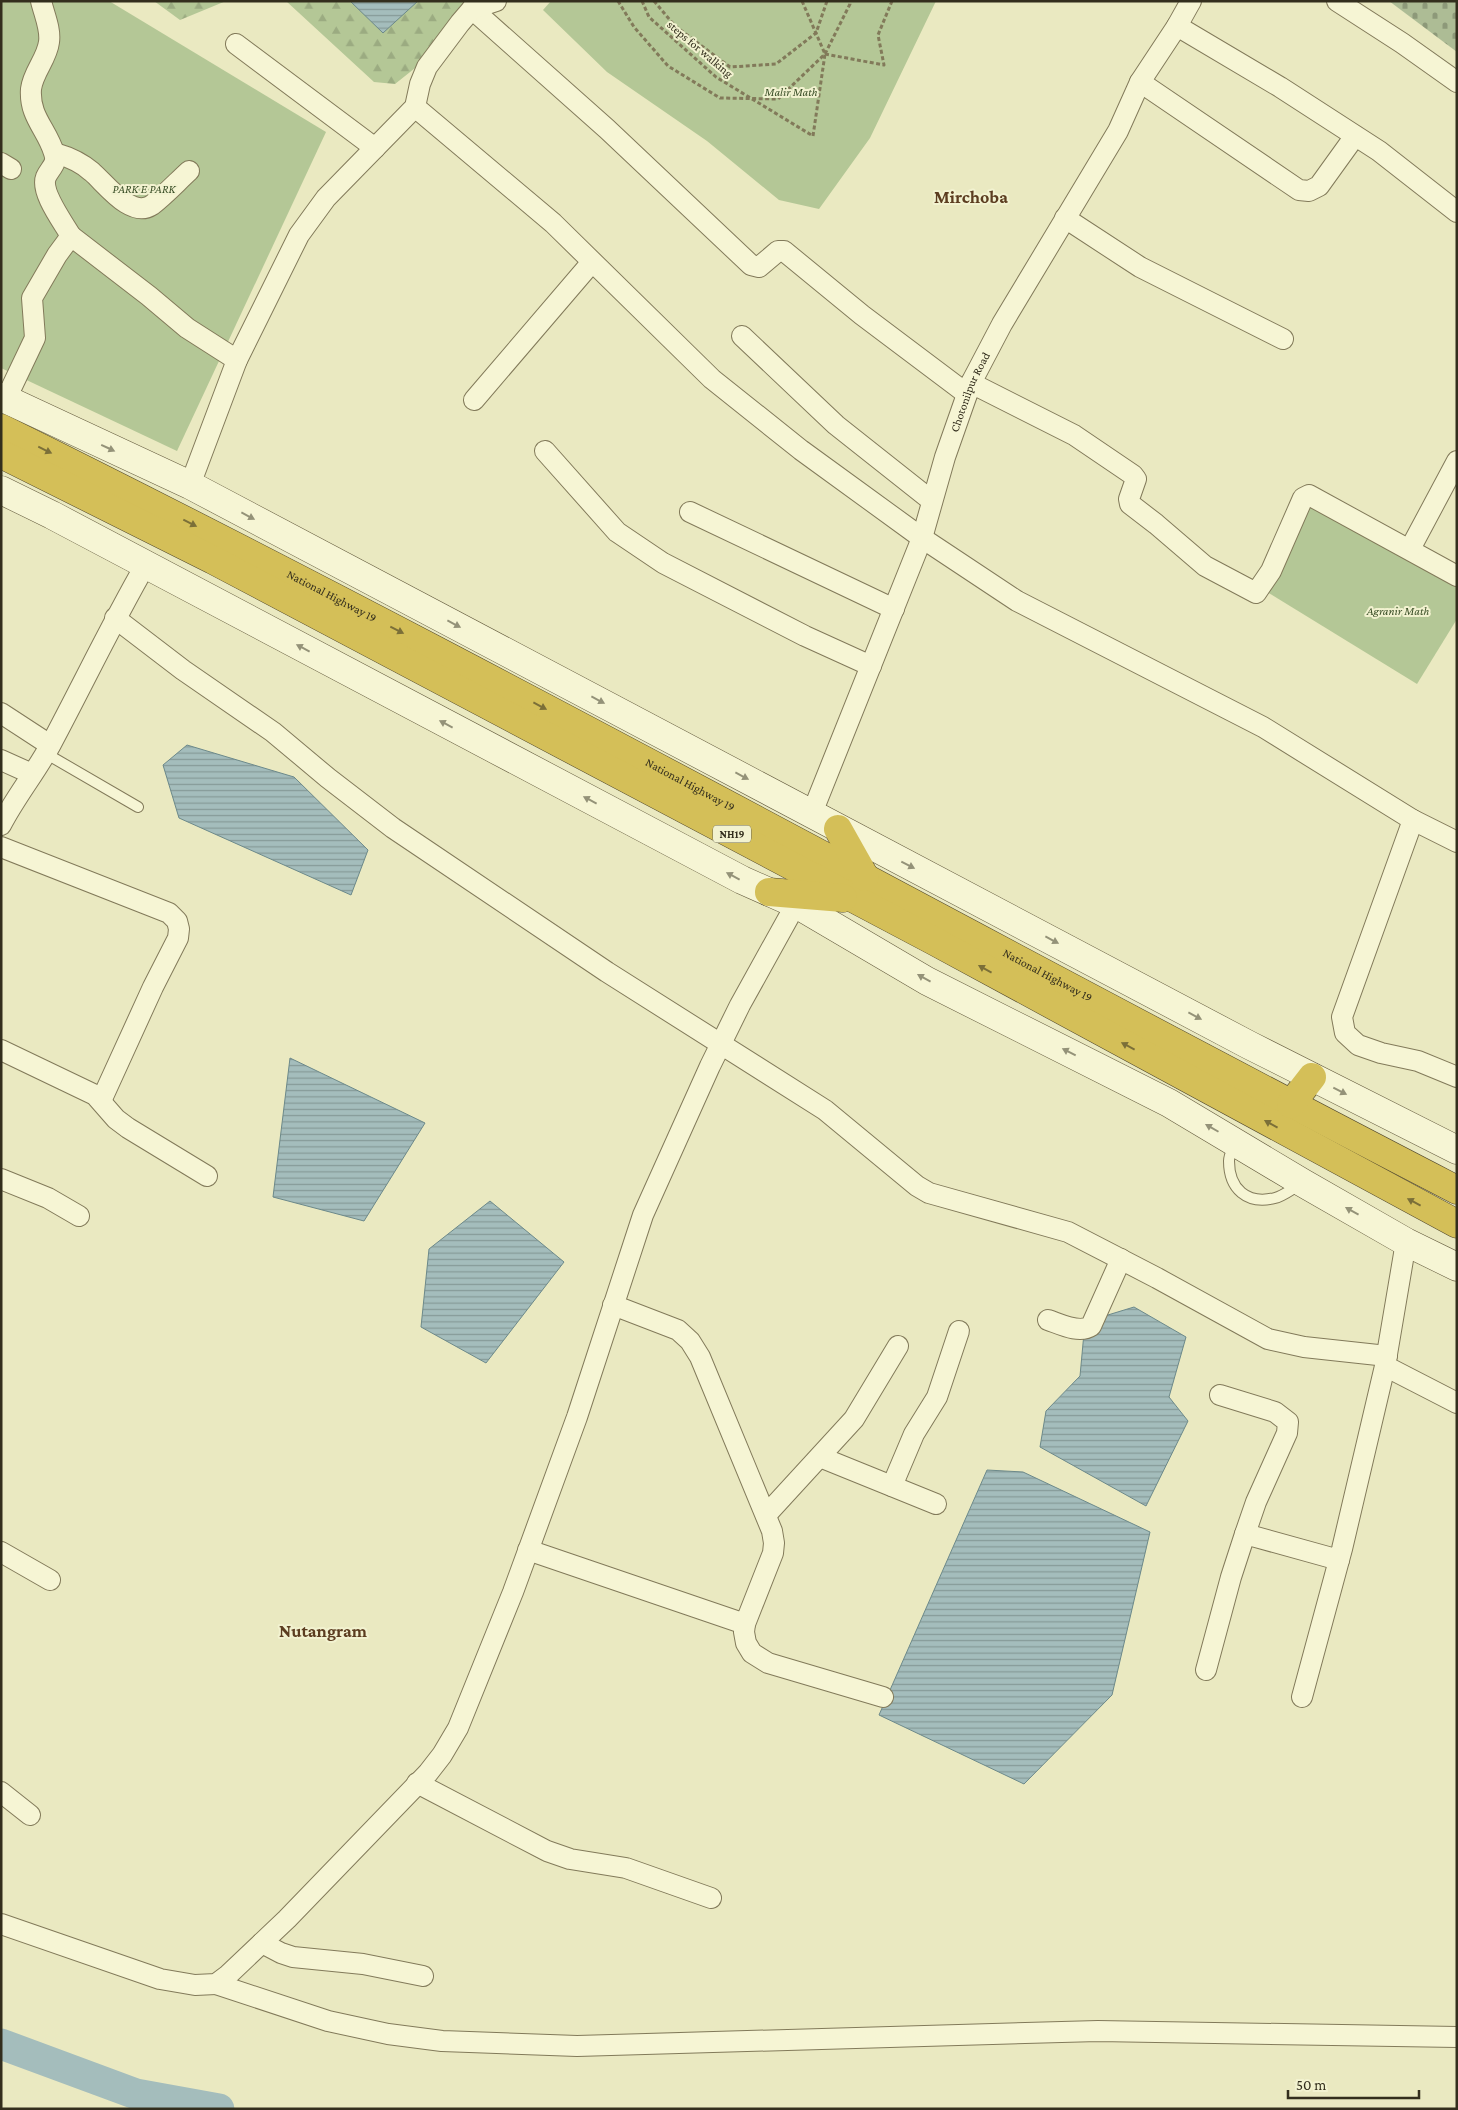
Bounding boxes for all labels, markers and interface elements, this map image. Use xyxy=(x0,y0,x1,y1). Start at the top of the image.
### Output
street label: steps for walking xyxy=(664,17,736,81)
park label: Malir Math xyxy=(763,85,818,99)
park label: PARK E PARK xyxy=(113,182,177,196)
district label: Mirchoba xyxy=(934,187,1008,207)
street label: Chotonilpur Road xyxy=(947,349,993,434)
one-way arrow xyxy=(101,444,116,452)
one-way arrow xyxy=(38,446,52,454)
one-way arrow xyxy=(241,512,256,520)
one-way arrow xyxy=(183,519,197,527)
street label: National Highway 19 xyxy=(285,567,379,625)
park label: Agranir Math xyxy=(1366,604,1429,618)
one-way arrow xyxy=(447,620,461,628)
one-way arrow xyxy=(389,626,404,634)
one-way arrow xyxy=(296,643,309,652)
one-way arrow xyxy=(591,696,605,704)
one-way arrow xyxy=(534,701,547,710)
one-way arrow xyxy=(439,720,454,728)
street label: National Highway 19 xyxy=(643,755,737,814)
one-way arrow xyxy=(734,772,749,780)
one-way arrow xyxy=(583,796,597,804)
road number: NH19 xyxy=(713,826,751,842)
one-way arrow xyxy=(900,861,915,869)
one-way arrow xyxy=(726,872,741,880)
one-way arrow xyxy=(1044,936,1059,944)
street label: National Highway 19 xyxy=(1001,946,1095,1005)
one-way arrow xyxy=(979,964,992,973)
one-way arrow xyxy=(917,974,931,983)
one-way arrow xyxy=(1188,1012,1202,1020)
one-way arrow xyxy=(1121,1042,1136,1050)
one-way arrow xyxy=(1061,1048,1076,1056)
one-way arrow xyxy=(1332,1087,1347,1095)
one-way arrow xyxy=(1264,1119,1278,1128)
one-way arrow xyxy=(1206,1124,1219,1133)
one-way arrow xyxy=(1407,1197,1420,1206)
one-way arrow xyxy=(1345,1207,1359,1215)
district label: Nutangram xyxy=(279,1621,368,1641)
scale bar xyxy=(1288,2068,1419,2100)
text: 50 m xyxy=(1296,2077,1326,2093)

